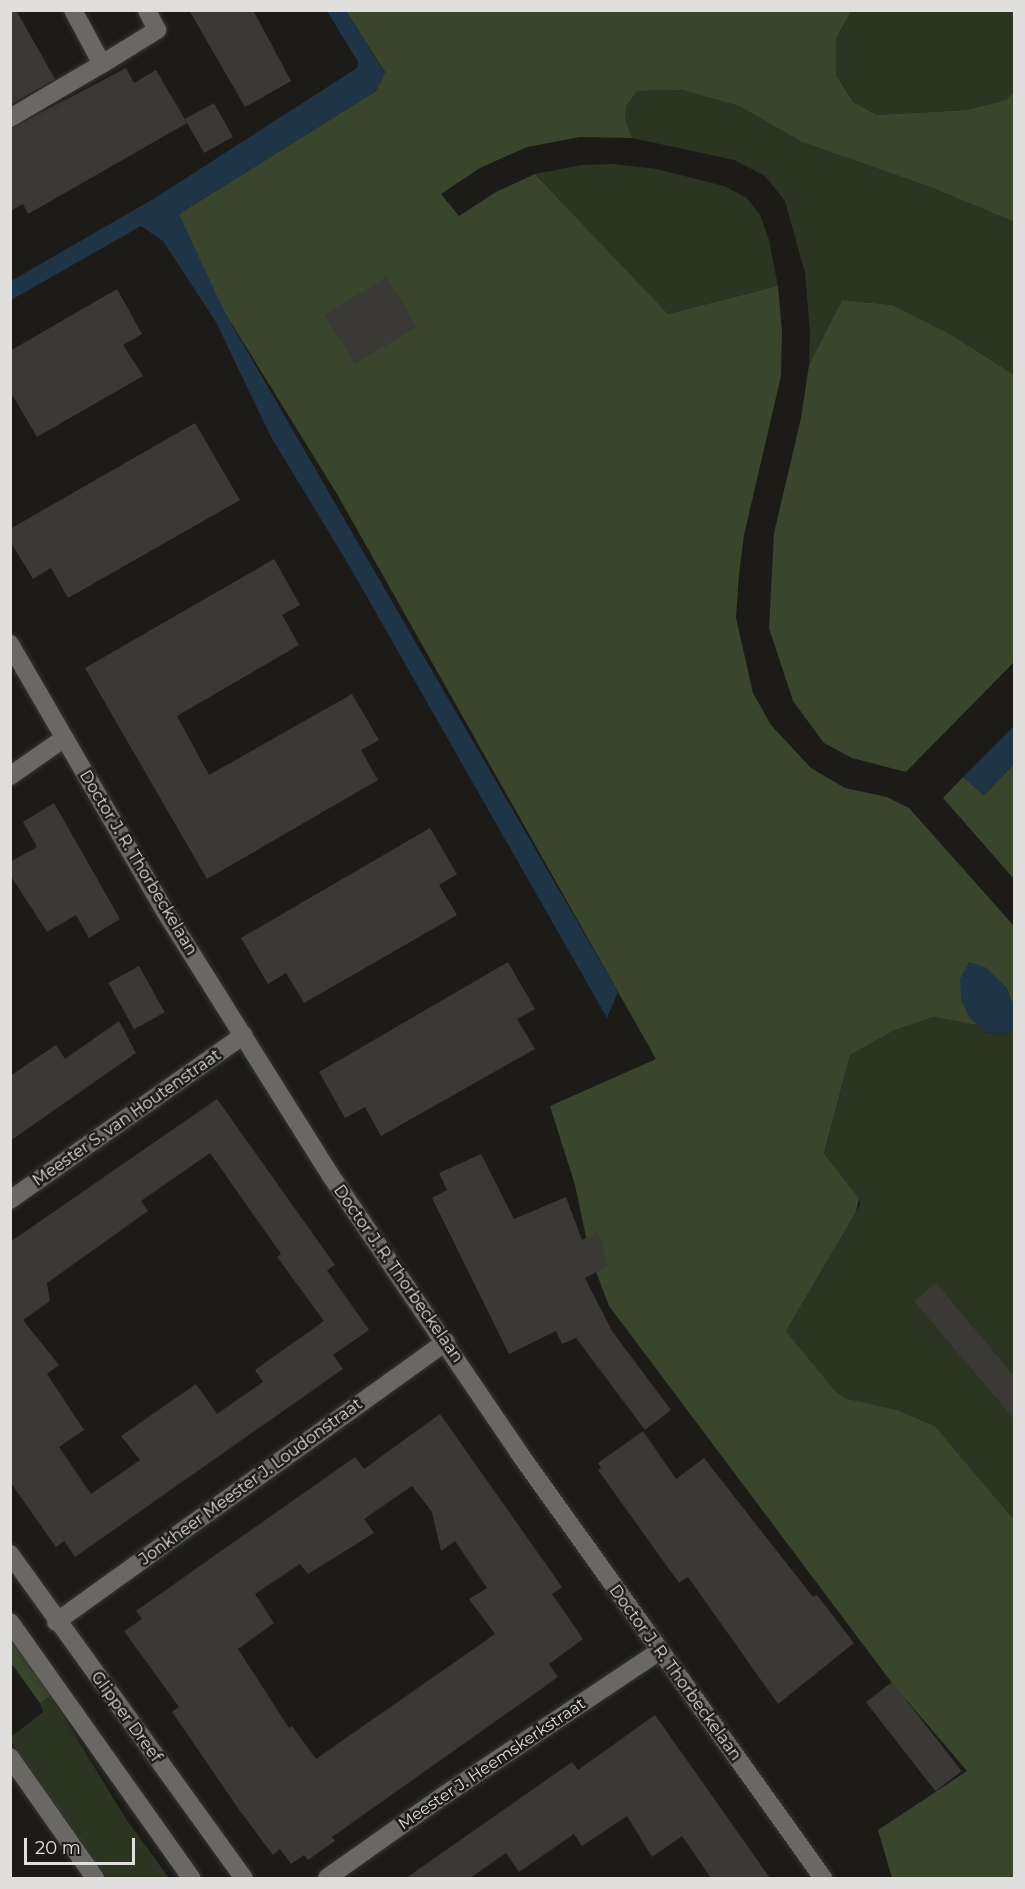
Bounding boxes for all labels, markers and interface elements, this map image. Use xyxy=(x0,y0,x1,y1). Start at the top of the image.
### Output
street label: Doctor J. R. Thorbeckelaan xyxy=(75,767,201,959)
street label: Meester S. van Houtenstraat xyxy=(29,1046,225,1190)
street label: Doctor J. R. Thorbeckelaan xyxy=(329,1181,467,1367)
street label: Jonkheer Meester J. Loudonstraat xyxy=(136,1395,366,1569)
street label: Doctor J. R. Thorbeckelaan xyxy=(605,1581,745,1765)
street label: Glipper Dreef xyxy=(87,1668,165,1766)
street label: Meester J. Heemskerkstraat xyxy=(395,1694,589,1834)
scale bar xyxy=(27,1826,138,1864)
text: 20 m xyxy=(35,1837,81,1859)

